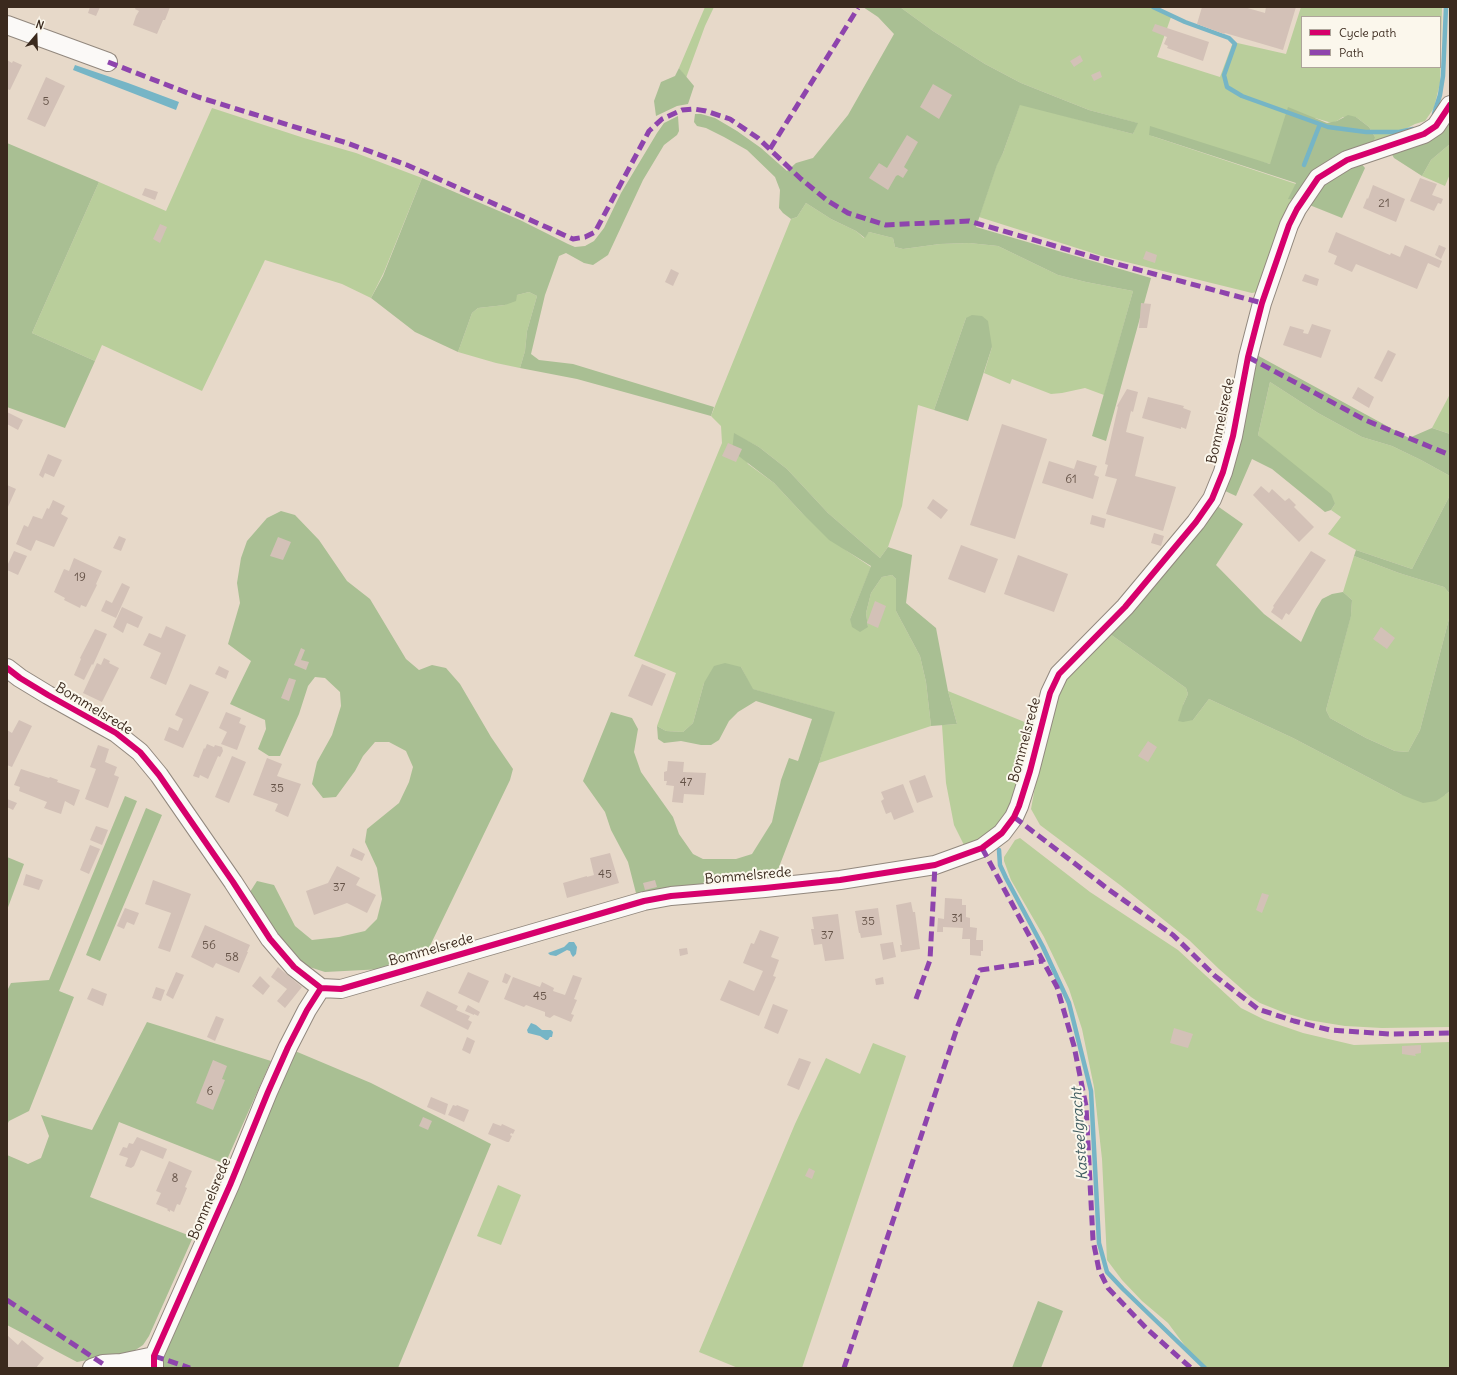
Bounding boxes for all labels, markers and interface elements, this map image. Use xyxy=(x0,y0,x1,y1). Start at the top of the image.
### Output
north arrow xyxy=(16,16,56,56)
legend xyxy=(1301,16,1441,68)
text: N xyxy=(34,17,46,33)
text: Cycle path xyxy=(1339,25,1396,40)
text: Path xyxy=(1339,45,1364,60)
house number: 5 xyxy=(43,95,49,109)
house number: 21 xyxy=(1378,197,1390,211)
street label: Bommelsrede xyxy=(1204,377,1238,465)
house number: 61 xyxy=(1065,473,1077,487)
house number: 19 xyxy=(74,571,86,585)
street label: Bommelsrede xyxy=(52,679,136,739)
street label: Bommelsrede xyxy=(1006,696,1044,784)
house number: 47 xyxy=(680,776,692,790)
house number: 35 xyxy=(270,782,284,796)
street label: Bommelsrede xyxy=(704,864,792,888)
house number: 45 xyxy=(598,868,612,882)
house number: 37 xyxy=(333,881,345,895)
house number: 31 xyxy=(951,912,963,926)
house number: 35 xyxy=(861,915,875,929)
house number: 37 xyxy=(821,929,833,943)
street label: Bommelsrede xyxy=(387,930,475,970)
house number: 56 xyxy=(202,939,216,953)
house number: 58 xyxy=(225,951,239,965)
house number: 45 xyxy=(533,990,547,1004)
house number: 6 xyxy=(207,1085,213,1099)
water label: Kasteelgracht xyxy=(1068,1087,1092,1181)
street label: Bommelsrede xyxy=(185,1156,235,1242)
house number: 8 xyxy=(172,1172,178,1186)

